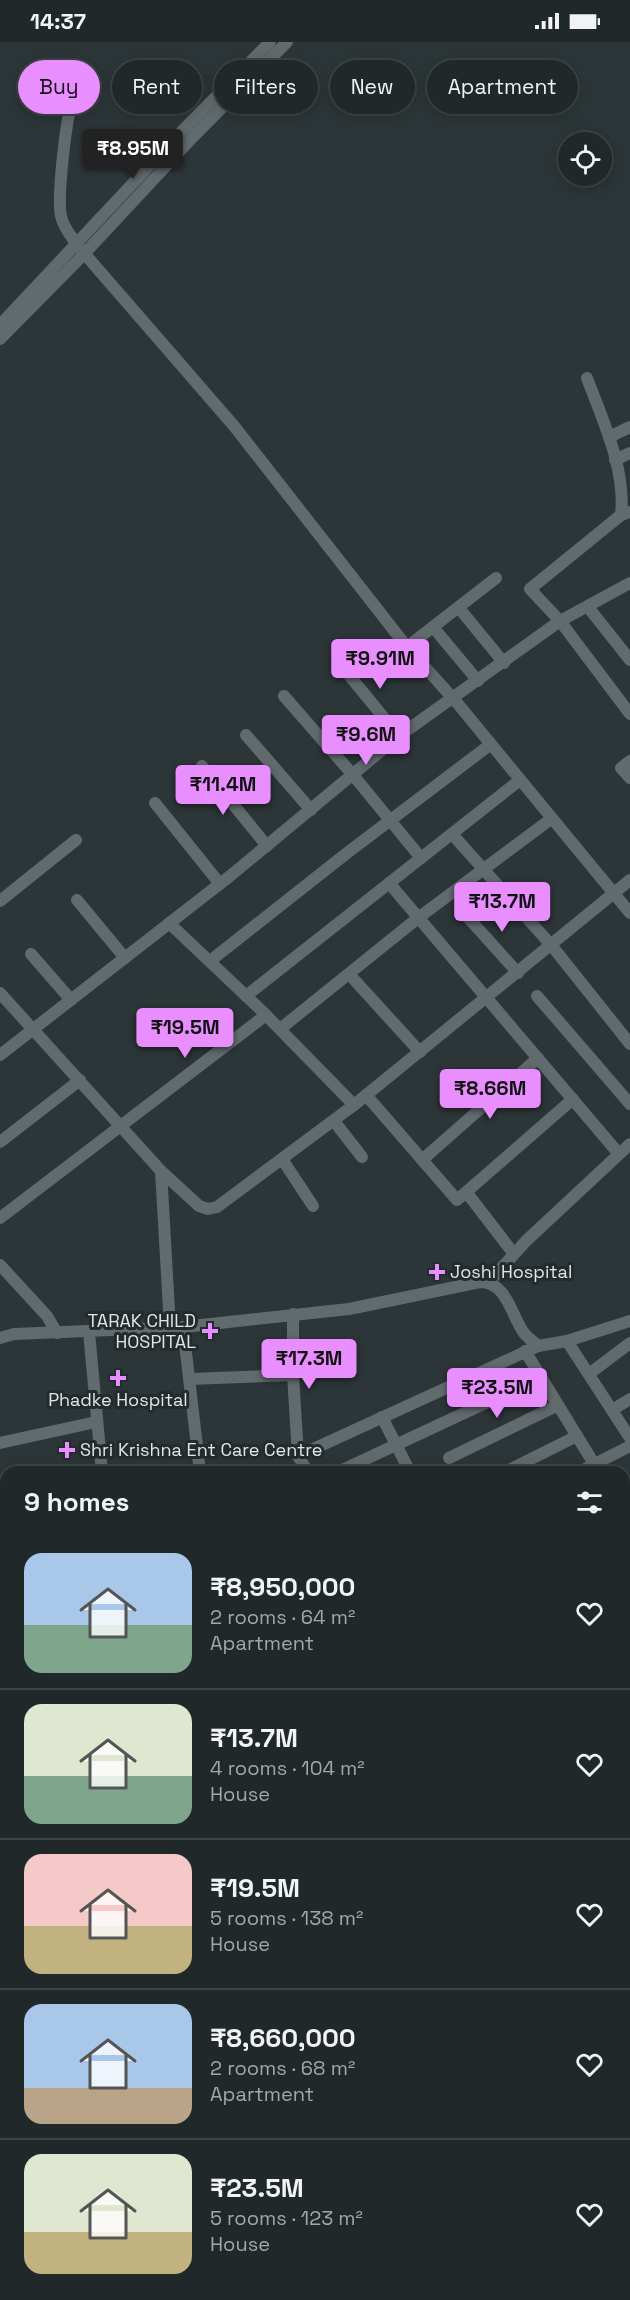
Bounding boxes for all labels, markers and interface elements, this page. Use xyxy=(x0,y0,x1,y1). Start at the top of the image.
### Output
text: 14:37 xyxy=(30,7,86,35)
chip: Buy xyxy=(18,60,100,114)
chip: Rent xyxy=(112,60,202,114)
chip: Filters xyxy=(214,60,318,114)
chip: New xyxy=(330,60,415,114)
chip: Apartment xyxy=(427,60,578,114)
pin: ₹8.95M xyxy=(84,129,182,180)
map controls xyxy=(558,132,612,186)
button: locate xyxy=(558,132,612,186)
text: ₹8.95M xyxy=(97,135,169,161)
pin: ₹9.91M xyxy=(331,639,429,690)
text: ₹9.91M xyxy=(345,645,415,671)
pin: ₹9.6M xyxy=(324,715,408,766)
text: ₹9.6M xyxy=(336,721,396,747)
pin: ₹11.4M xyxy=(174,765,272,816)
text: ₹11.4M xyxy=(190,771,256,797)
pin: ₹13.7M xyxy=(453,882,551,933)
text: ₹13.7M xyxy=(468,888,536,914)
pin: ₹19.5M xyxy=(136,1008,234,1059)
text: ₹19.5M xyxy=(150,1014,220,1040)
pin: ₹8.66M xyxy=(441,1069,539,1120)
text: ₹8.66M xyxy=(454,1075,526,1101)
place label: Joshi Hospital xyxy=(450,1260,572,1283)
marker: Joshi Hospital xyxy=(428,1263,446,1281)
place label: TARAK CHILD HOSPITAL xyxy=(88,1309,196,1353)
marker: TARAK CHILD HOSPITAL xyxy=(201,1322,219,1340)
pin: ₹17.3M xyxy=(260,1339,358,1390)
text: ₹17.3M xyxy=(276,1345,342,1371)
pin: ₹23.5M xyxy=(448,1368,546,1419)
marker: Phadke Hospital xyxy=(109,1369,127,1387)
text: ₹23.5M xyxy=(461,1374,533,1400)
place label: Phadke Hospital xyxy=(48,1388,188,1411)
place label: Shri Krishna Ent Care Centre xyxy=(80,1438,322,1461)
marker: Shri Krishna Ent Care Centre xyxy=(58,1441,76,1459)
text: 9 homes xyxy=(24,1485,129,1519)
icon: filters xyxy=(573,1486,606,1519)
text: ₹8,950,000 xyxy=(210,1570,355,1604)
icon: home xyxy=(72,1577,144,1649)
icon: heart xyxy=(573,1597,606,1630)
text: 2 rooms · 64 m² xyxy=(210,1604,355,1630)
text: Apartment xyxy=(210,1630,314,1656)
text: ₹13.7M xyxy=(210,1721,298,1755)
icon: home xyxy=(72,1728,144,1800)
icon: heart xyxy=(573,1748,606,1781)
text: 4 rooms · 104 m² xyxy=(210,1755,365,1781)
text: House xyxy=(210,1781,270,1807)
text: ₹19.5M xyxy=(210,1871,300,1905)
icon: home xyxy=(72,1878,144,1950)
icon: heart xyxy=(573,1898,606,1931)
text: 5 rooms · 138 m² xyxy=(210,1905,363,1931)
text: House xyxy=(210,1931,270,1957)
text: ₹8,660,000 xyxy=(210,2021,356,2055)
icon: home xyxy=(72,2028,144,2100)
icon: heart xyxy=(573,2048,606,2081)
text: 2 rooms · 68 m² xyxy=(210,2055,355,2081)
text: Apartment xyxy=(210,2081,314,2107)
text: ₹23.5M xyxy=(210,2171,304,2205)
icon: home xyxy=(72,2178,144,2250)
icon: heart xyxy=(573,2198,606,2231)
text: 5 rooms · 123 m² xyxy=(210,2205,363,2231)
text: House xyxy=(210,2231,270,2257)

